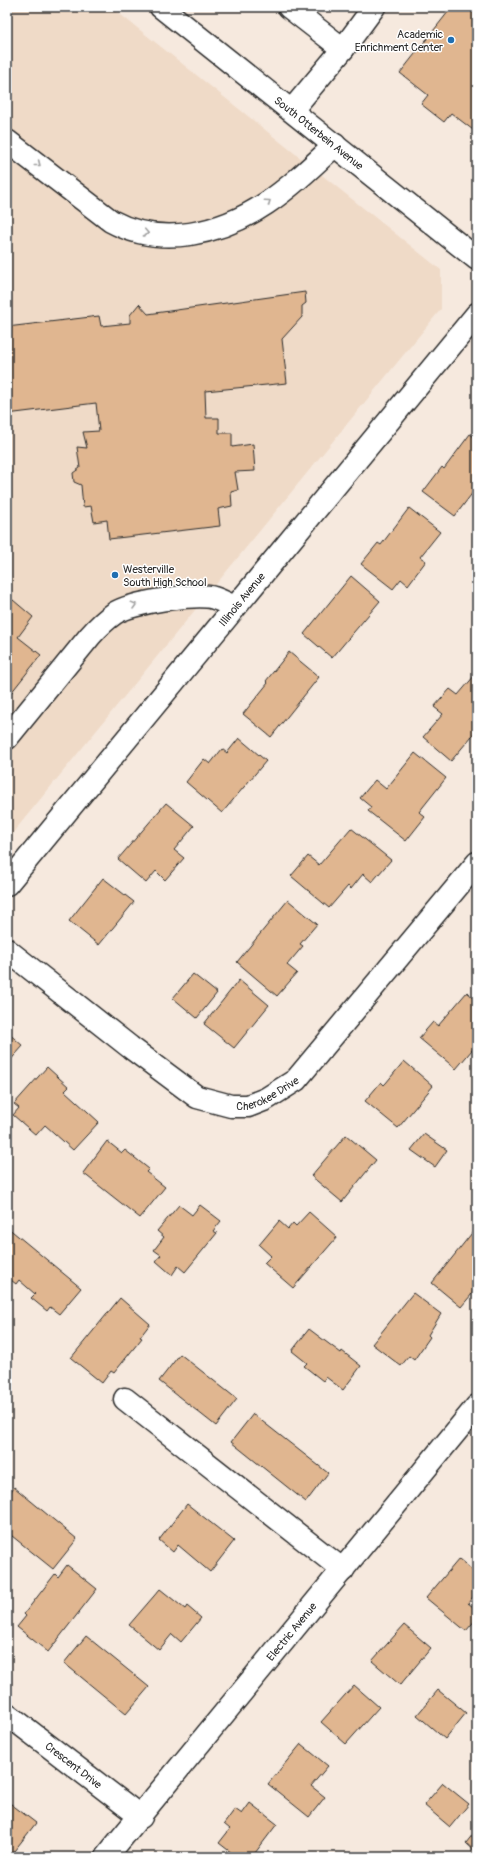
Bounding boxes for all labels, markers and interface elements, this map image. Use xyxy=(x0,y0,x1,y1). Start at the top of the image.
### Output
place label: Academic Enrichment Center xyxy=(355,28,443,54)
marker: Academic Enrichment Center xyxy=(446,35,456,45)
street label: South Otterbein Avenue xyxy=(271,94,366,173)
one-way arrow xyxy=(33,160,40,167)
one-way arrow xyxy=(264,200,271,207)
one-way arrow xyxy=(143,229,149,237)
place label: Westerville South High School xyxy=(123,563,207,589)
marker: Westerville South High School xyxy=(110,570,120,580)
street label: Illinois Avenue xyxy=(216,570,268,629)
one-way arrow xyxy=(131,602,138,610)
street label: Cherokee Drive xyxy=(236,1074,302,1113)
street label: Electric Avenue xyxy=(264,1600,320,1664)
street label: Crescent Drive xyxy=(42,1740,105,1792)

